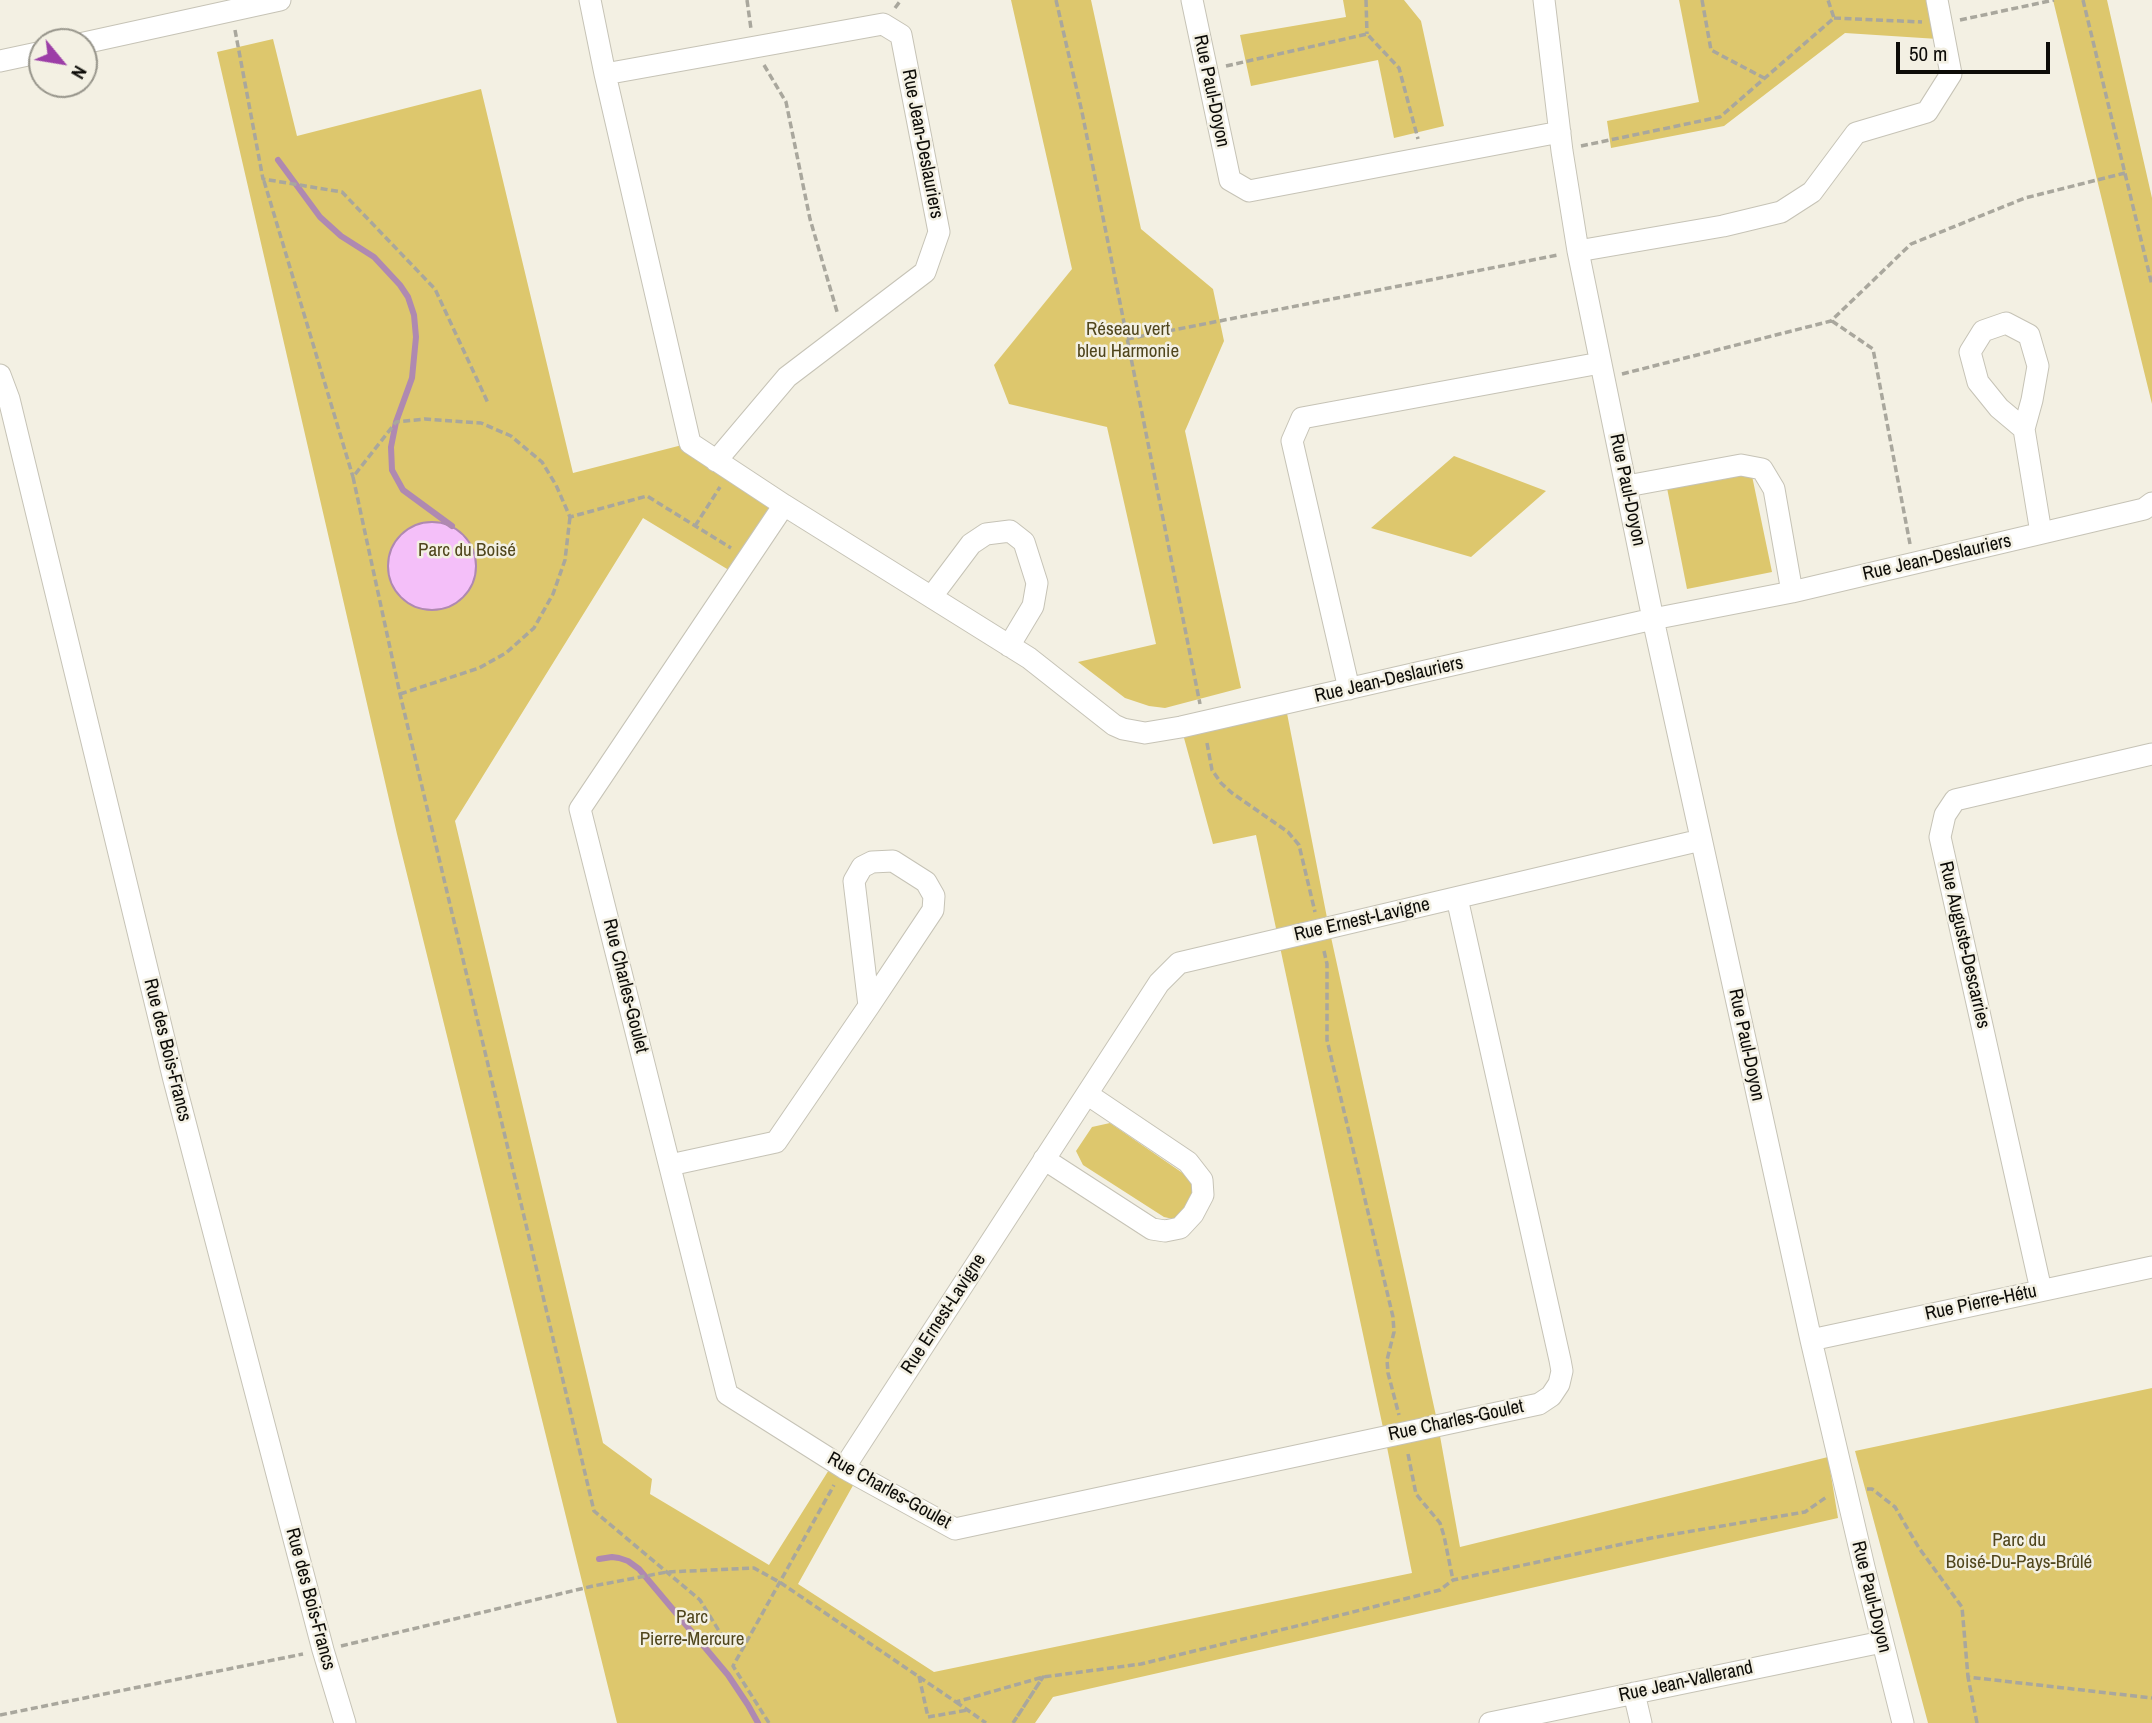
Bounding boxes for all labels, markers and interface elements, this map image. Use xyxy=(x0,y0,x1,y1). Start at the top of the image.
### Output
north arrow xyxy=(28,28,98,98)
scale bar xyxy=(1900,28,2054,72)
street label: Rue Paul-Doyon xyxy=(1188,33,1234,149)
text: 50 m xyxy=(1909,39,1947,68)
text: N xyxy=(65,61,94,84)
street label: Rue Jean-Deslauriers xyxy=(896,67,948,221)
park label: Réseau vert bleu Harmonie xyxy=(1077,319,1179,363)
street label: Rue Paul-Doyon xyxy=(1604,432,1650,548)
street label: Rue Jean-Deslauriers xyxy=(1861,530,2013,586)
park label: Parc du Boisé xyxy=(418,540,516,562)
street label: Rue Jean-Deslauriers xyxy=(1313,652,1465,708)
street label: Rue Auguste-Descarries xyxy=(1934,859,1994,1031)
street label: Rue Ernest-Lavigne xyxy=(1292,893,1432,947)
street label: Rue Charles-Goulet xyxy=(597,916,653,1056)
street label: Rue des Bois-Francs xyxy=(138,976,196,1124)
street label: Rue Paul-Doyon xyxy=(1723,987,1769,1103)
street label: Rue Ernest-Lavigne xyxy=(897,1250,991,1378)
street label: Rue Pierre-Hétu xyxy=(1923,1280,2039,1326)
street label: Rue Charles-Goulet xyxy=(1386,1396,1526,1446)
street label: Rue Charles-Goulet xyxy=(823,1448,955,1534)
street label: Rue des Bois-Francs xyxy=(280,1525,340,1673)
park label: Parc du Boisé-Du-Pays-Brûlé xyxy=(1946,1530,2092,1574)
street label: Rue Paul-Doyon xyxy=(1846,1539,1896,1655)
park label: Parc Pierre-Mercure xyxy=(640,1607,744,1651)
street label: Rue Jean-Vallerand xyxy=(1617,1657,1755,1707)

